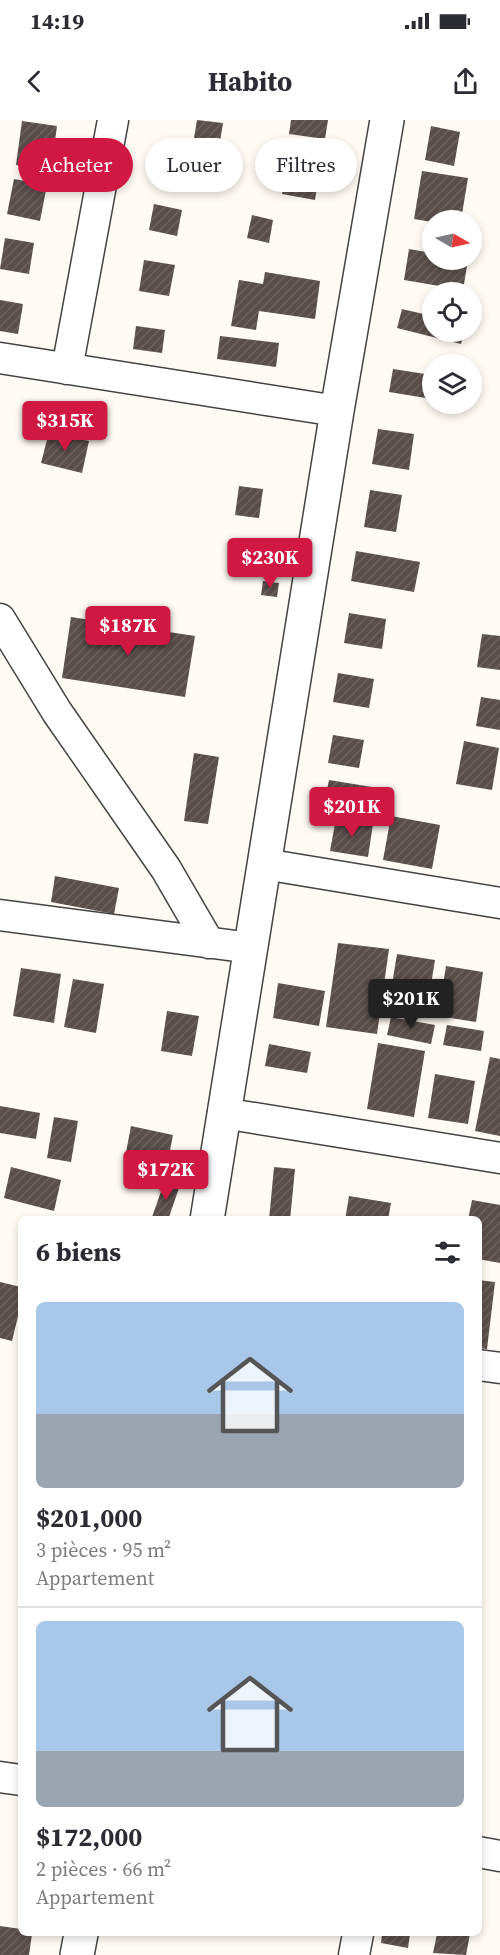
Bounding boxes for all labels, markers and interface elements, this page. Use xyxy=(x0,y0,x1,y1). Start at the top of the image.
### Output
text: 14:19 xyxy=(30,6,84,36)
text: Habito xyxy=(208,63,292,100)
icon: back xyxy=(18,65,51,98)
icon: share xyxy=(449,65,482,98)
chip: Acheter xyxy=(18,138,133,192)
chip: Louer xyxy=(145,138,243,192)
chip: Filtres xyxy=(255,138,357,192)
north arrow xyxy=(422,210,482,270)
map controls xyxy=(422,210,482,414)
button: locate xyxy=(422,282,482,342)
button: layers xyxy=(422,354,482,414)
pin: $315K xyxy=(23,401,107,452)
text: $315K xyxy=(36,406,94,434)
pin: $230K xyxy=(228,538,312,589)
text: $230K xyxy=(241,543,299,571)
pin: $187K xyxy=(86,606,170,657)
text: $187K xyxy=(99,611,157,639)
pin: $201K xyxy=(310,787,394,838)
text: $201K xyxy=(323,792,381,820)
pin: $201K xyxy=(369,979,453,1030)
text: $201K xyxy=(382,984,440,1012)
pin: $172K xyxy=(124,1150,208,1201)
text: $172K xyxy=(137,1155,195,1183)
text: 6 biens xyxy=(36,1234,121,1270)
icon: filters xyxy=(431,1236,464,1269)
icon: home xyxy=(196,1341,304,1449)
text: $201,000 xyxy=(36,1500,142,1536)
text: 3 pièces · 95 m² xyxy=(36,1536,171,1564)
text: Appartement xyxy=(36,1564,154,1592)
icon: home xyxy=(196,1660,304,1768)
text: $172,000 xyxy=(36,1819,142,1855)
text: 2 pièces · 66 m² xyxy=(36,1855,171,1883)
text: Appartement xyxy=(36,1883,154,1911)

